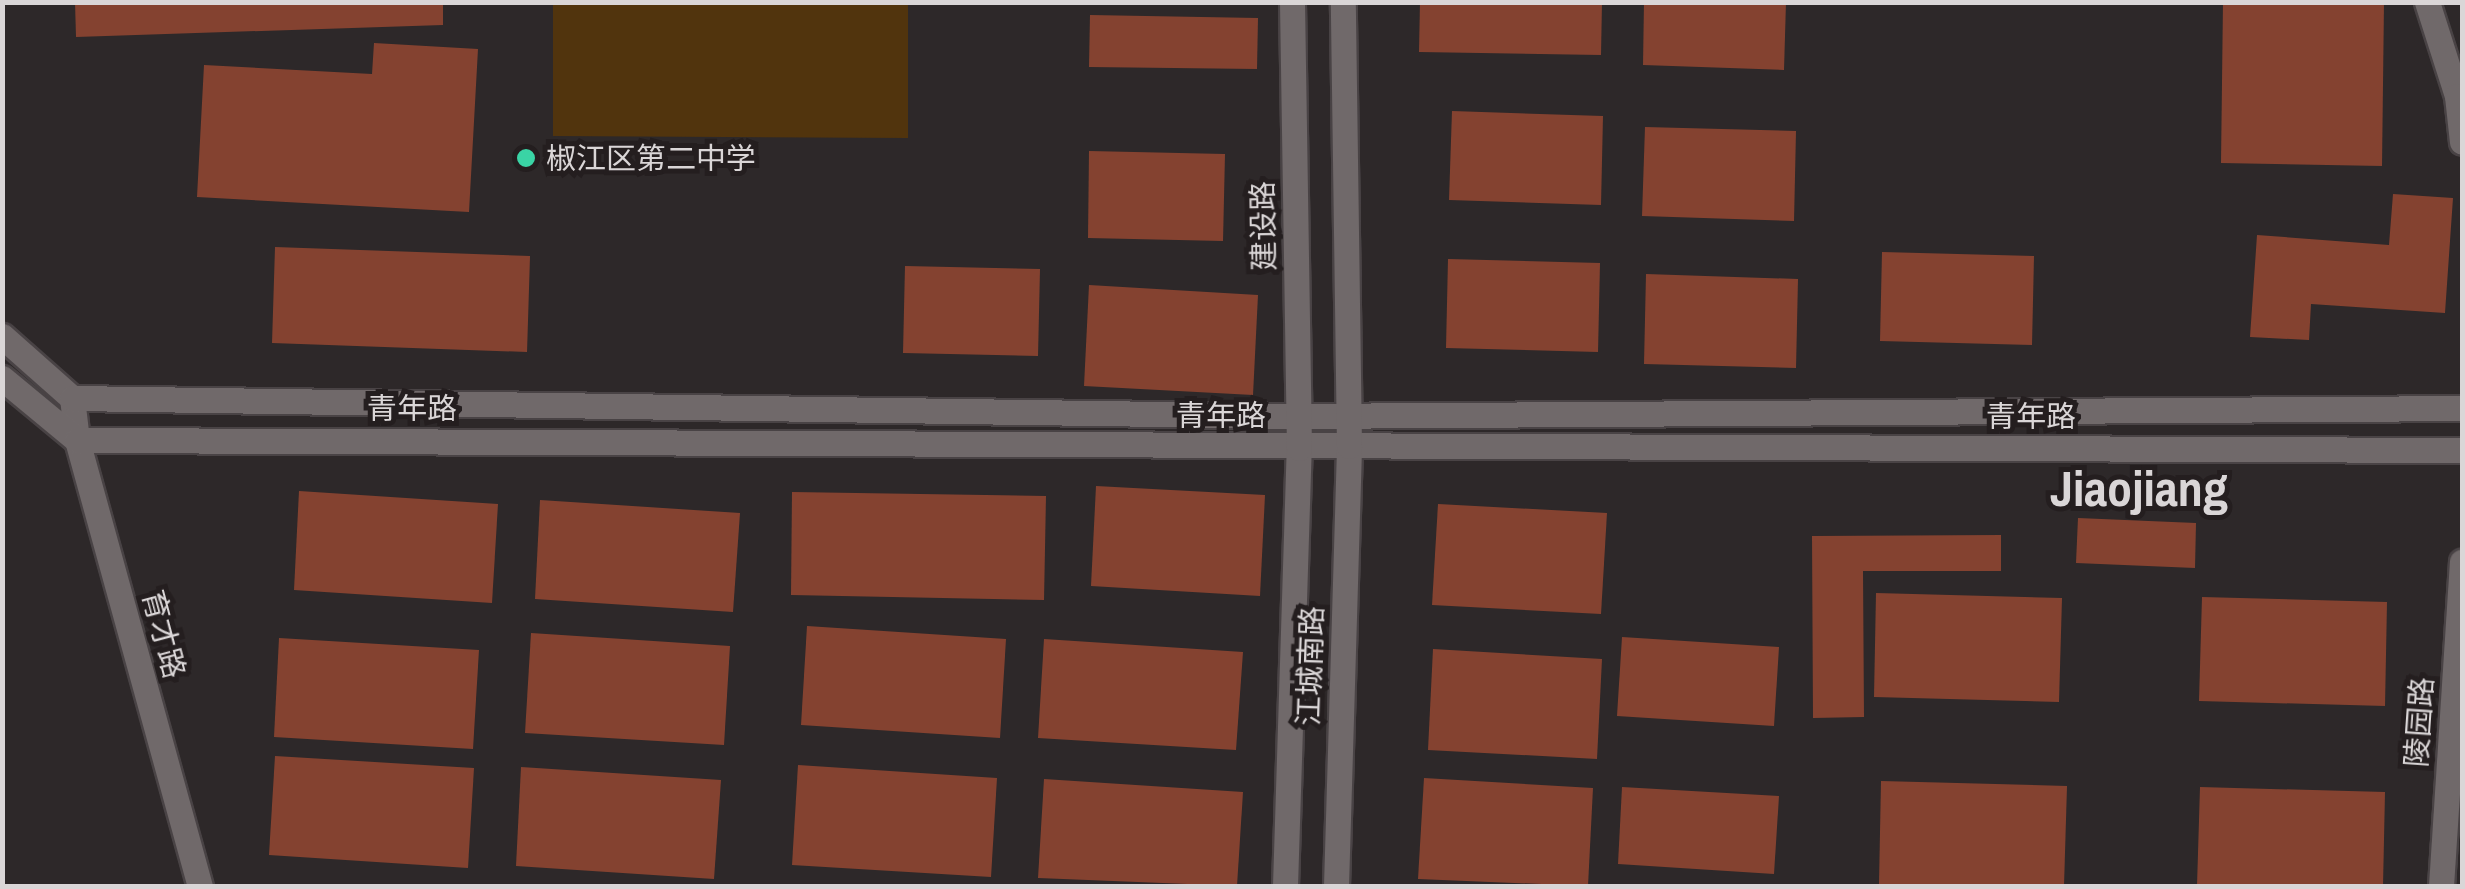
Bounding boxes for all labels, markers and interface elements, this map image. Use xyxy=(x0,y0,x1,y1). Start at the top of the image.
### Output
place label: 椒江区第二中学 xyxy=(546,140,756,176)
marker: 椒江区第二中学 xyxy=(515,147,537,169)
street label: 建设路 xyxy=(1244,181,1282,271)
street label: 青年路 xyxy=(367,390,457,426)
street label: 青年路 xyxy=(1176,397,1266,433)
street label: 青年路 xyxy=(1986,398,2076,434)
district label: Jiaojiang xyxy=(2050,459,2228,519)
street label: 育才路 xyxy=(135,586,193,682)
street label: 江城南路 xyxy=(1290,605,1330,727)
street label: 陵园路 xyxy=(2398,676,2440,768)

